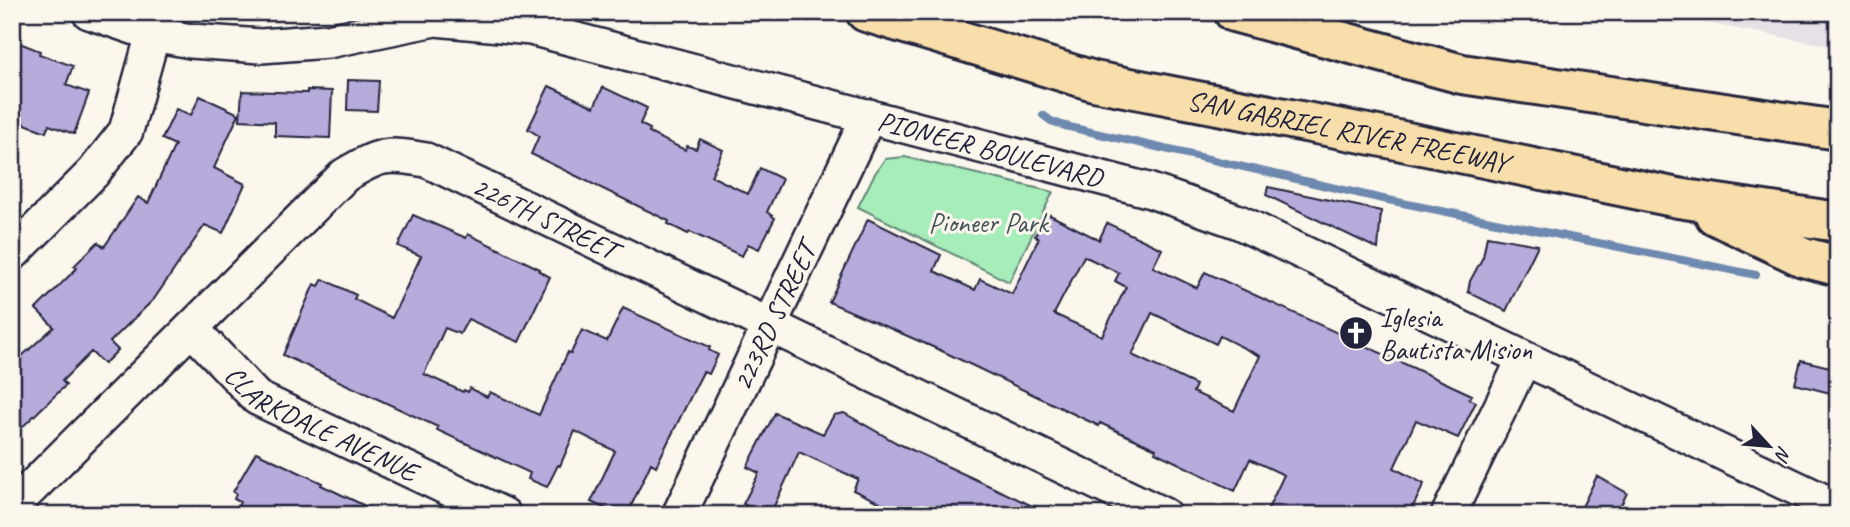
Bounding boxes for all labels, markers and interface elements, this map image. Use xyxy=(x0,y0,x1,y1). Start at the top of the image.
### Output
street label: SAN GABRIEL RIVER FREEWAY xyxy=(1185,83,1517,182)
street label: PIONEER BOULEVARD xyxy=(874,103,1108,196)
street label: 226TH STREET xyxy=(467,168,629,270)
park label: Pioneer Park xyxy=(928,205,1050,240)
street label: 223RD STREET xyxy=(724,231,827,396)
place label: Iglesia Bautista Mision xyxy=(1380,300,1533,367)
church icon: Iglesia Bautista Mision xyxy=(1337,314,1375,352)
street label: CLARKDALE AVENUE xyxy=(217,358,426,491)
north arrow xyxy=(1734,412,1804,482)
text: N xyxy=(1769,442,1797,466)

